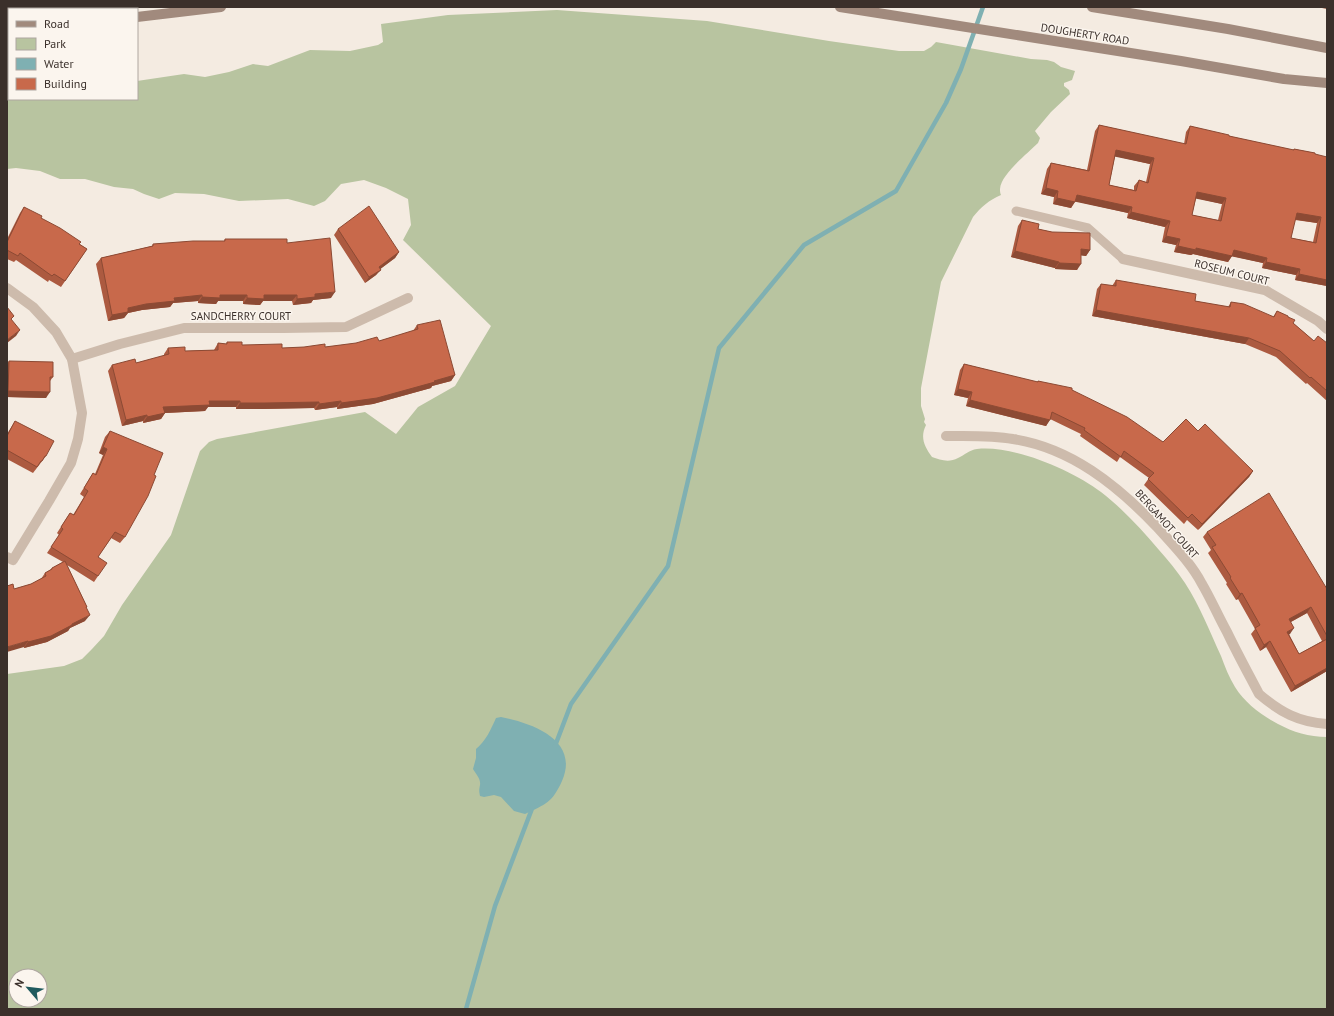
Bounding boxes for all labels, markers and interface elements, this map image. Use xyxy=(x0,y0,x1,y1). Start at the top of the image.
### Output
legend xyxy=(8,8,138,100)
text: Road xyxy=(44,16,69,31)
street label: DOUGHERTY ROAD xyxy=(1040,20,1130,48)
text: Park xyxy=(44,36,66,51)
text: Water xyxy=(44,56,74,71)
text: Building xyxy=(44,76,87,91)
street label: ROSEUM COURT xyxy=(1193,256,1271,288)
street label: SANDCHERRY COURT xyxy=(191,309,291,323)
street label: BERGAMOT COURT xyxy=(1132,486,1202,562)
north arrow xyxy=(8,968,48,1008)
text: N xyxy=(11,977,27,990)

